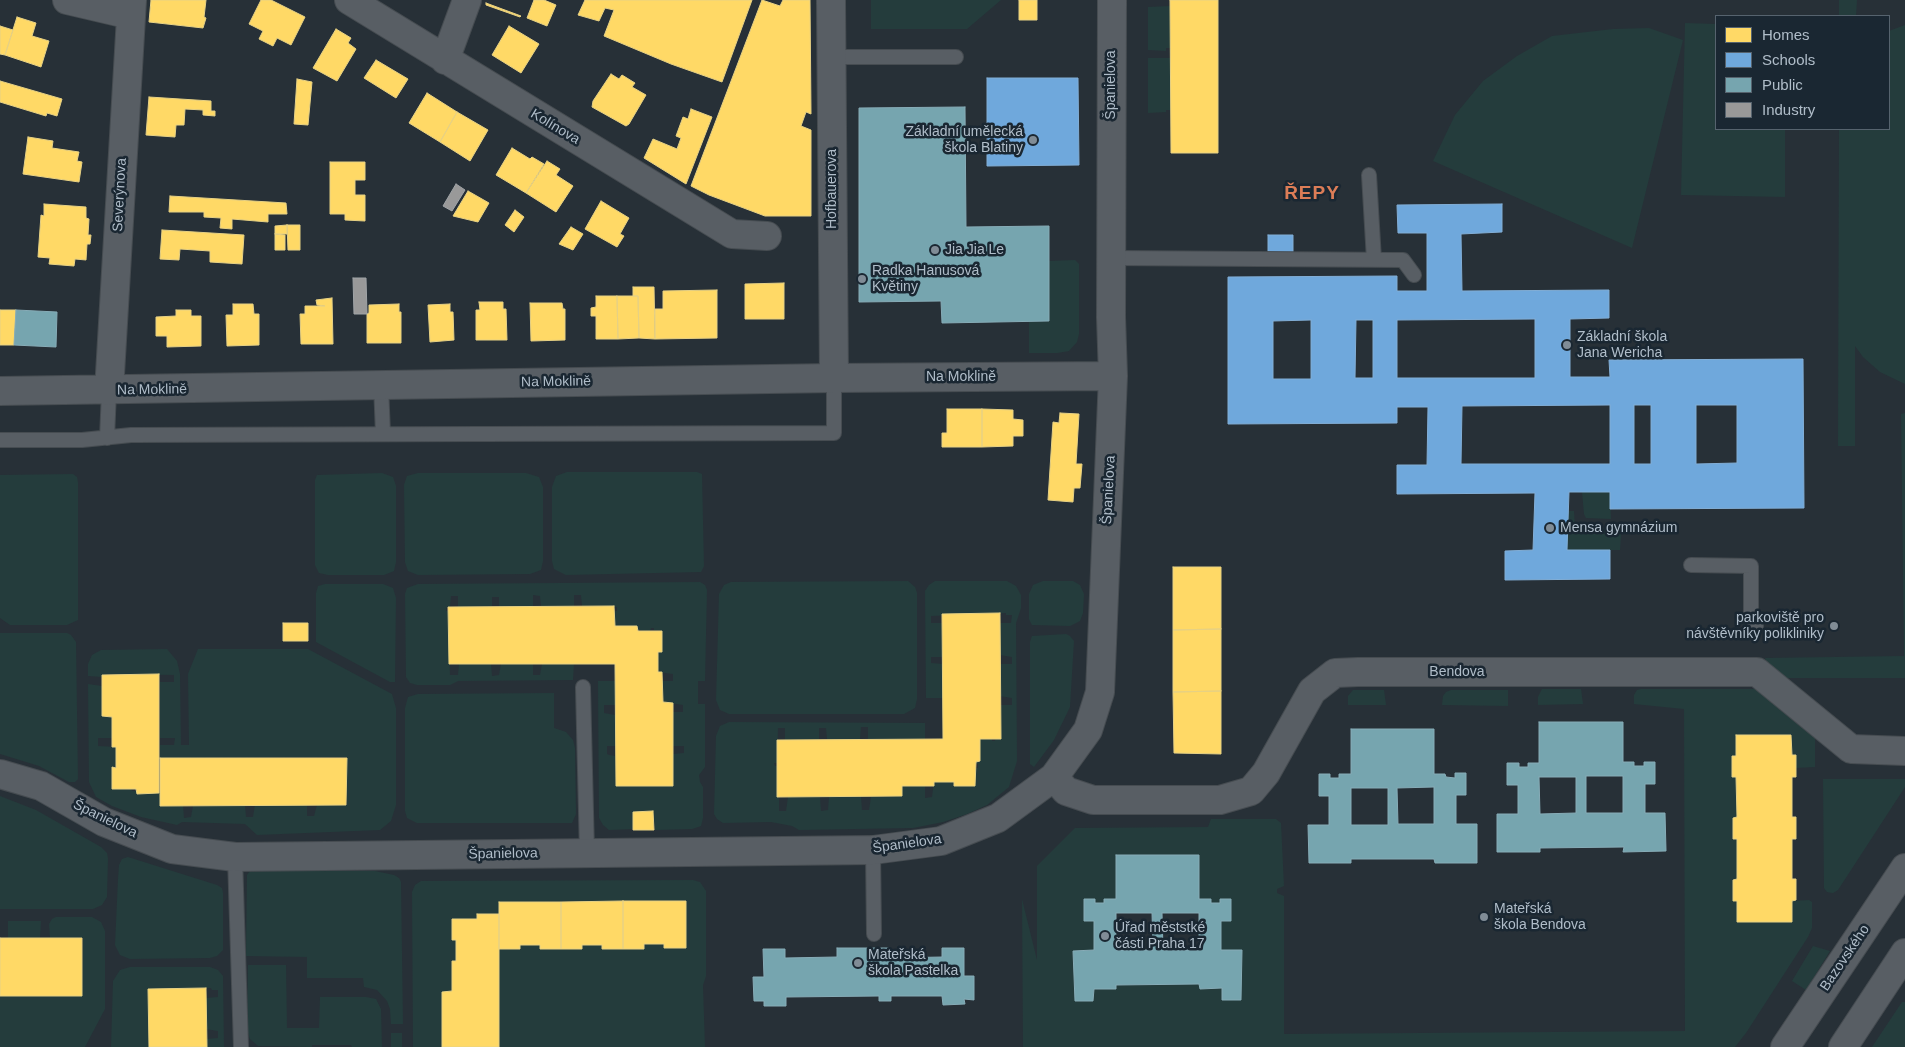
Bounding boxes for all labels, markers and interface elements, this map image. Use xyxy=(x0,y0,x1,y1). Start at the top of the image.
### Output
legend xyxy=(1715,15,1890,130)
text: Homes xyxy=(1762,26,1810,43)
street label: Španielova xyxy=(1103,50,1119,120)
text: Schools xyxy=(1762,51,1815,68)
text: Public xyxy=(1762,76,1803,93)
text: Industry xyxy=(1762,101,1815,118)
street label: Kolínova xyxy=(527,106,583,148)
place label: Základní umělecká škola Blatiny xyxy=(905,124,1023,156)
marker: Základní umělecká škola Blatiny xyxy=(1027,134,1039,146)
street label: Hofbauerova xyxy=(824,149,840,229)
street label: Severýnova xyxy=(110,158,130,232)
district label: ŘEPY xyxy=(1284,183,1340,205)
place label: Jia Jia Le xyxy=(945,242,1004,258)
marker: Jia Jia Le xyxy=(929,244,941,256)
place label: Radka Hanusová Květiny xyxy=(872,263,979,296)
marker: Radka Hanusová Květiny xyxy=(856,273,868,285)
place label: Základní škola Jana Wericha xyxy=(1577,329,1667,362)
marker: Základní škola Jana Wericha xyxy=(1561,339,1573,351)
street label: Na Moklině xyxy=(926,369,996,385)
street label: Na Moklině xyxy=(521,373,591,391)
street label: Na Moklině xyxy=(117,381,187,399)
street label: Španielova xyxy=(1099,455,1119,525)
place label: Mensa gymnázium xyxy=(1560,520,1677,536)
marker: Mensa gymnázium xyxy=(1544,522,1556,534)
place label: parkoviště pro návštěvníky polikliniky xyxy=(1686,610,1824,642)
marker: parkoviště pro návštěvníky polikliniky xyxy=(1828,620,1840,632)
street label: Bendova xyxy=(1429,664,1485,680)
street label: Španielova xyxy=(70,796,140,842)
street label: Španielova xyxy=(872,831,942,857)
street label: Španielova xyxy=(468,845,538,863)
place label: Mateřská škola Bendova xyxy=(1494,901,1586,934)
marker: Mateřská škola Bendova xyxy=(1478,911,1490,923)
place label: Úřad měststké části Praha 17 xyxy=(1115,920,1205,952)
street label: Bazovského xyxy=(1817,922,1873,994)
marker: Úřad měststké části Praha 17 xyxy=(1099,930,1111,942)
place label: Mateřská škola Pastelka xyxy=(868,947,958,980)
marker: Mateřská škola Pastelka xyxy=(852,957,864,969)

